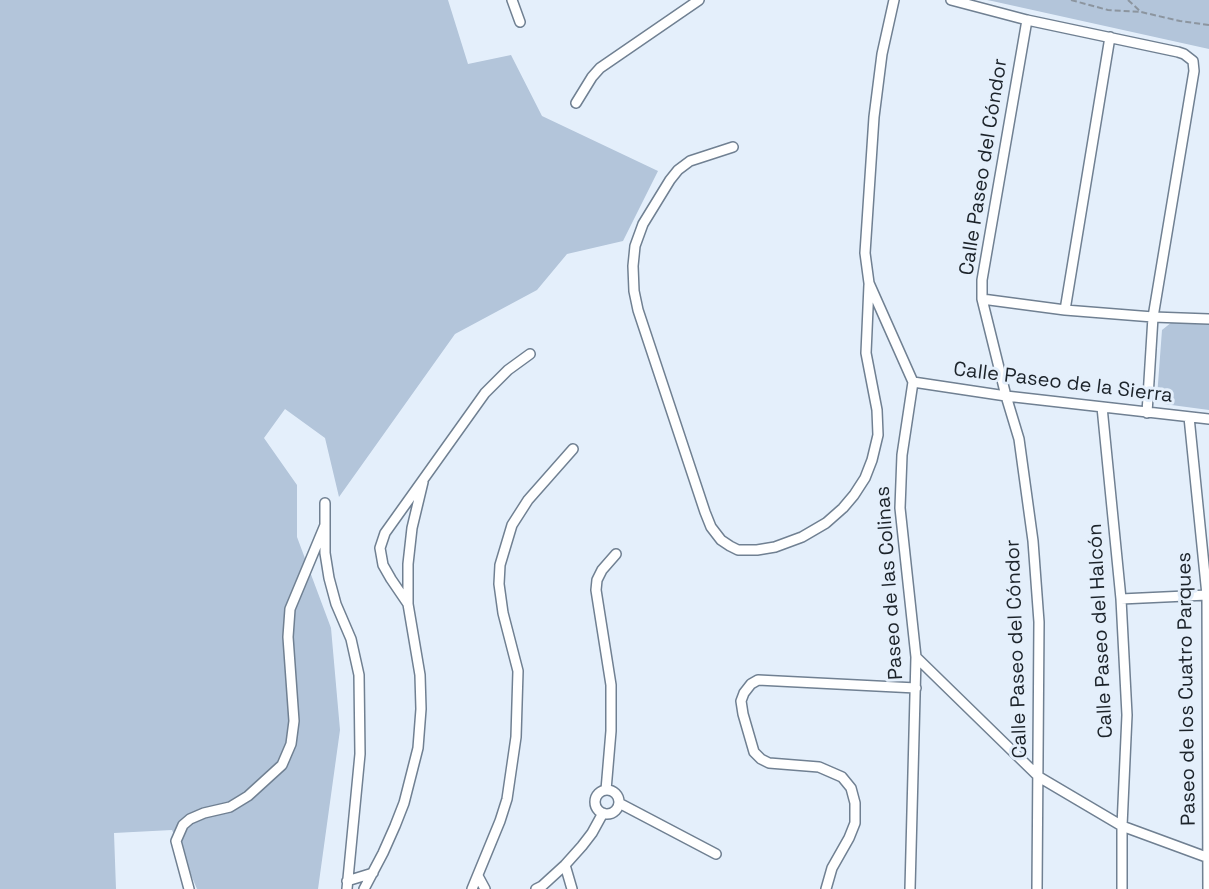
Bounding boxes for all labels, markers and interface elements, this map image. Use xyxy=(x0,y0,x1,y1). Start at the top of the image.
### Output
street label: Calle Paseo del Cóndor xyxy=(955,57,1013,277)
street label: Calle Paseo de la Sierra xyxy=(952,358,1174,408)
street label: Paseo de las Colinas xyxy=(871,485,909,681)
street label: Calle Paseo del Halcón xyxy=(1083,523,1119,739)
street label: Calle Paseo del Cóndor xyxy=(1001,539,1033,759)
street label: Paseo de los Cuatro Parques xyxy=(1173,552,1201,826)

